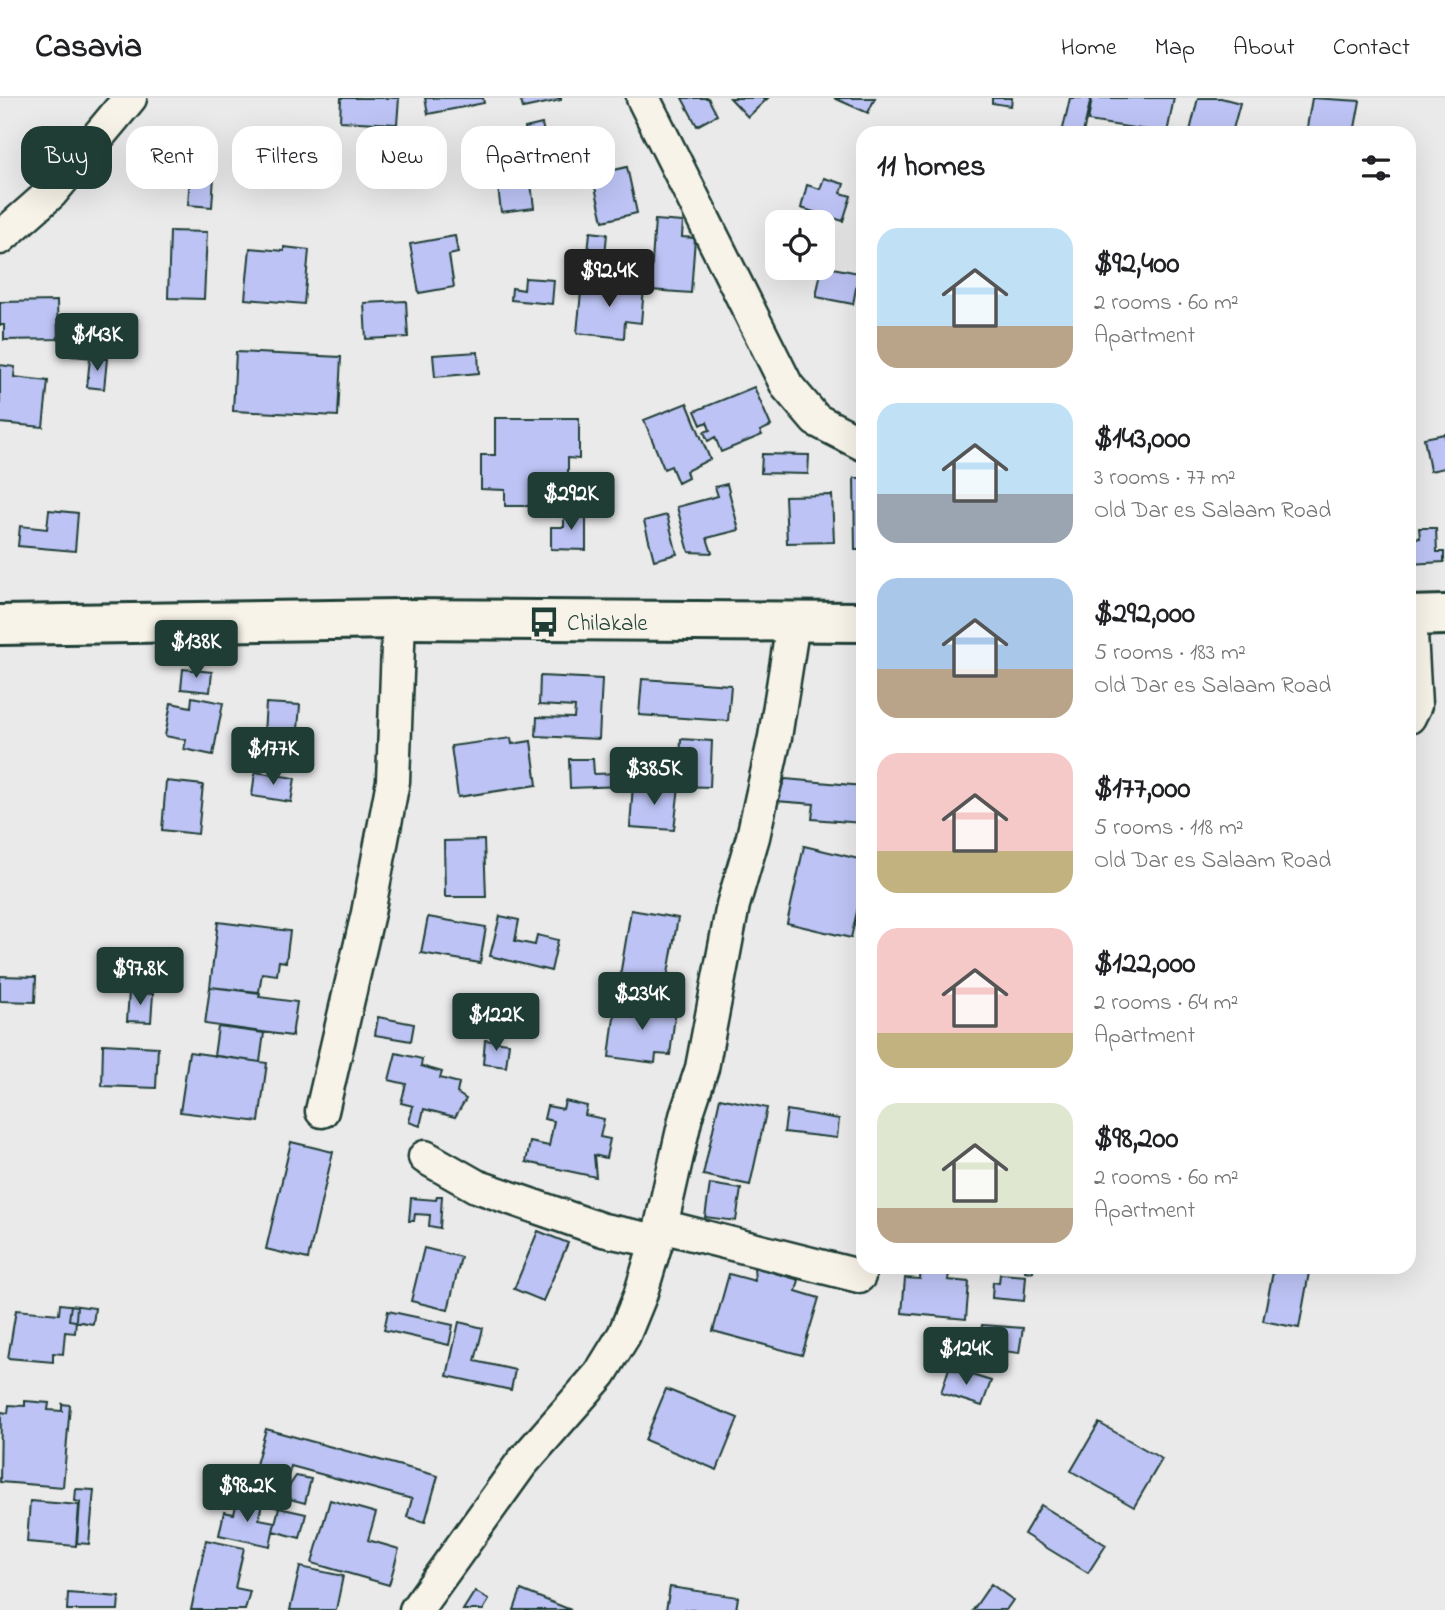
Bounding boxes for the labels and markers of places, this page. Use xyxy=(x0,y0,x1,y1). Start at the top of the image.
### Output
pin: $92.4K xyxy=(552,250,666,309)
pin: $143K xyxy=(48,314,146,373)
pin: $292K xyxy=(522,472,620,532)
bus stop icon: Chilakale xyxy=(527,605,561,639)
place label: Chilakale xyxy=(567,608,648,641)
pin: $138K xyxy=(147,620,245,680)
pin: $177K xyxy=(224,728,322,787)
pin: $385K xyxy=(605,748,703,807)
pin: $97.8K xyxy=(83,948,197,1007)
pin: $234K xyxy=(593,972,691,1032)
pin: $122K xyxy=(447,993,545,1053)
pin: $124K xyxy=(917,1328,1015,1387)
pin: $98.2K xyxy=(190,1464,304,1524)

